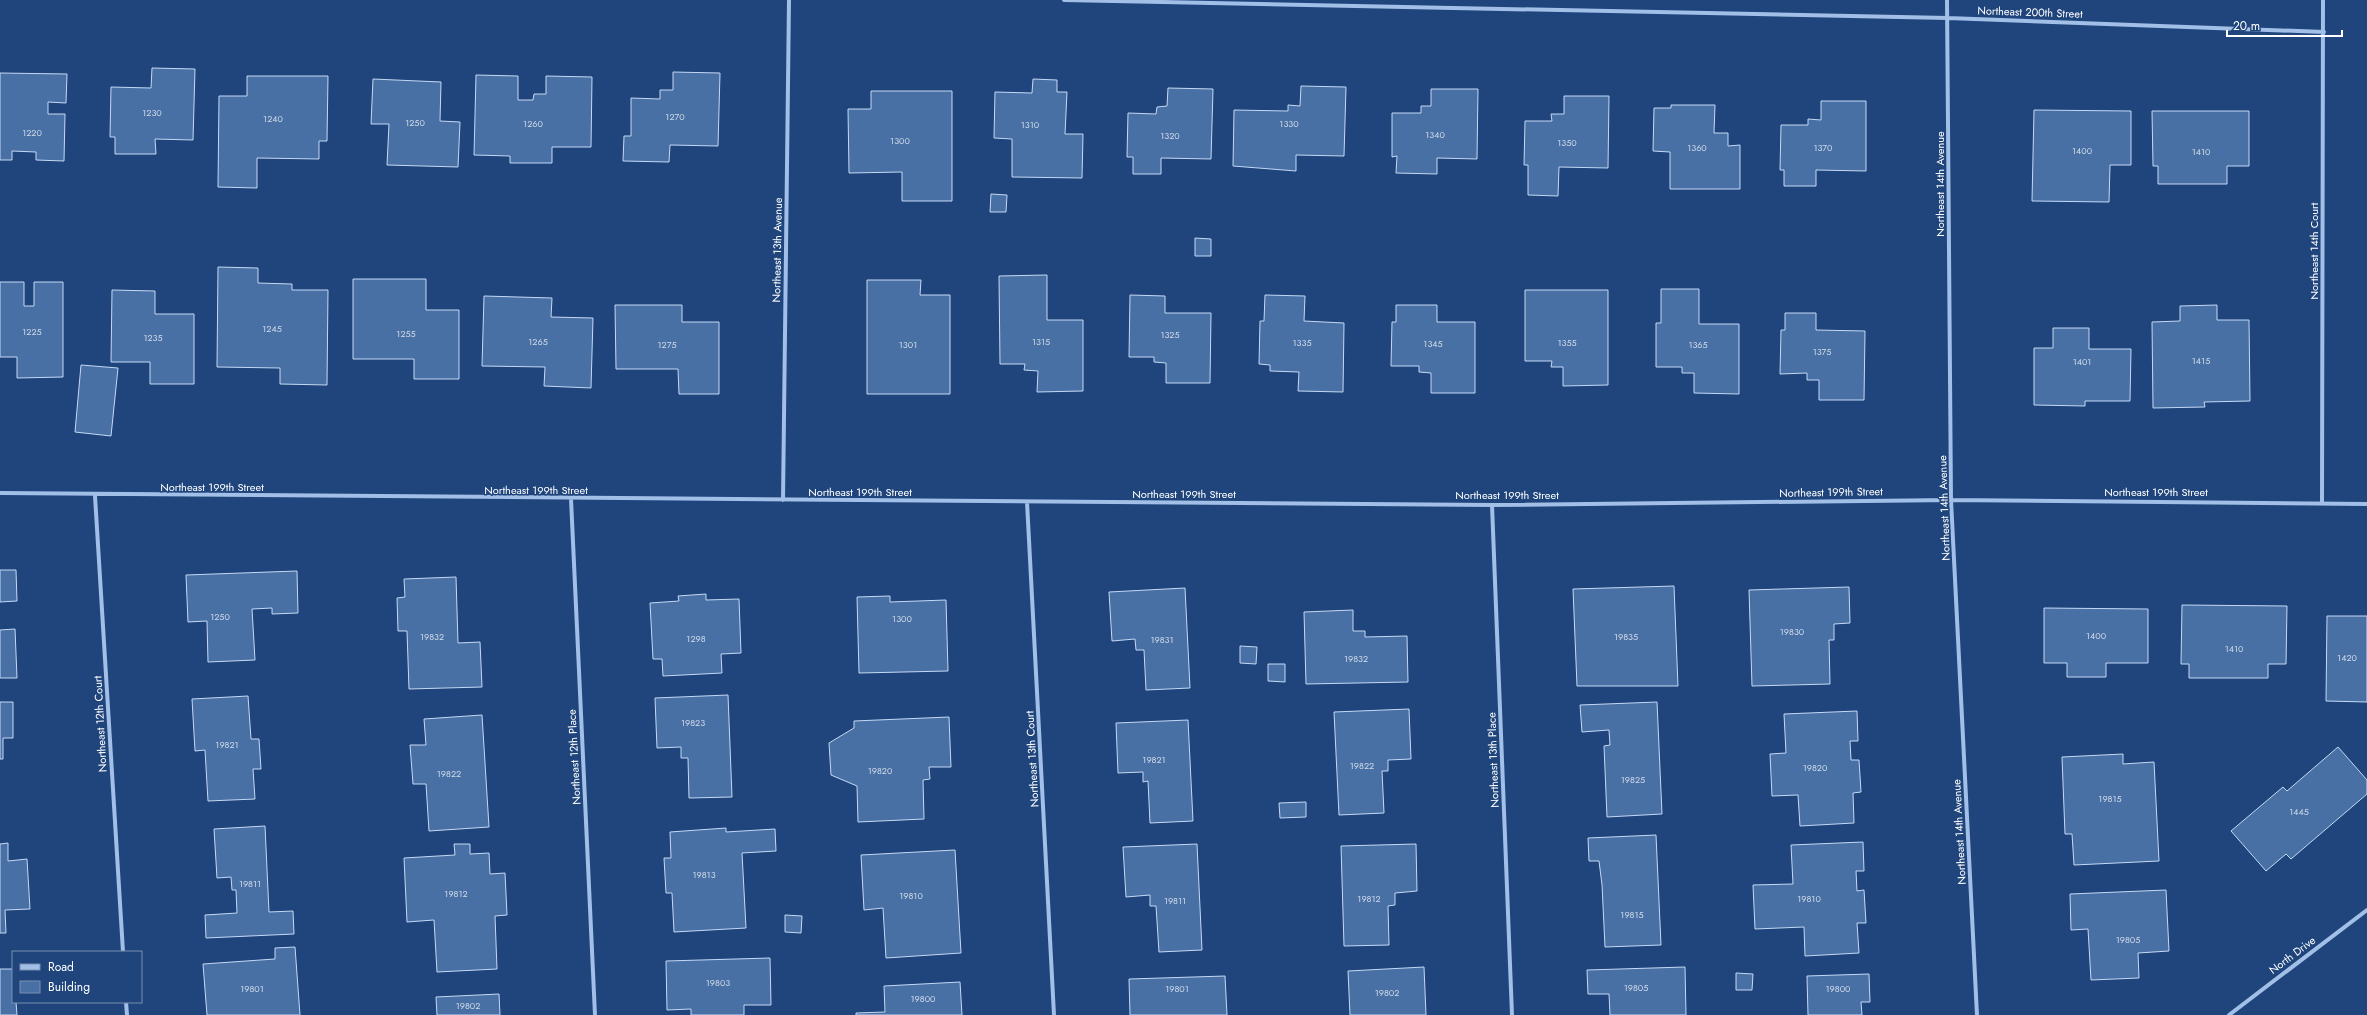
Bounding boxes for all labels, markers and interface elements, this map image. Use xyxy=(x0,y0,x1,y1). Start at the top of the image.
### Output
street label: Northeast 200th Street xyxy=(1977,2,2083,22)
scale bar xyxy=(2227,12,2342,38)
text: 20 m xyxy=(2233,17,2260,35)
house number: 1230 xyxy=(142,106,162,119)
house number: 1270 xyxy=(665,110,685,123)
house number: 1240 xyxy=(263,112,284,125)
house number: 1250 xyxy=(405,116,425,129)
house number: 1260 xyxy=(523,117,543,130)
house number: 1330 xyxy=(1279,117,1299,130)
house number: 1310 xyxy=(1021,118,1040,131)
house number: 1220 xyxy=(22,126,42,139)
house number: 1340 xyxy=(1425,128,1445,141)
house number: 1320 xyxy=(1160,129,1180,142)
street label: Northeast 14th Avenue xyxy=(1932,131,1948,237)
house number: 1300 xyxy=(890,134,910,147)
house number: 1350 xyxy=(1557,136,1577,149)
house number: 1360 xyxy=(1687,141,1707,154)
house number: 1370 xyxy=(1814,141,1833,154)
house number: 1400 xyxy=(2072,144,2093,157)
house number: 1410 xyxy=(2192,145,2211,158)
street label: Northeast 13th Avenue xyxy=(768,197,786,303)
street label: Northeast 14th Court xyxy=(2306,202,2322,299)
house number: 1245 xyxy=(262,322,282,335)
house number: 1225 xyxy=(22,325,42,338)
house number: 1255 xyxy=(396,327,416,340)
house number: 1325 xyxy=(1160,328,1180,341)
house number: 1235 xyxy=(143,331,163,344)
house number: 1265 xyxy=(528,335,548,348)
house number: 1315 xyxy=(1032,335,1050,348)
house number: 1335 xyxy=(1293,336,1311,349)
house number: 1355 xyxy=(1557,336,1577,349)
house number: 1345 xyxy=(1423,337,1443,350)
house number: 1275 xyxy=(658,338,676,351)
house number: 1301 xyxy=(899,338,917,351)
house number: 1365 xyxy=(1688,338,1708,351)
house number: 1375 xyxy=(1813,345,1831,358)
house number: 1415 xyxy=(2192,354,2210,367)
house number: 1401 xyxy=(2073,355,2091,368)
street label: Northeast 14th Avenue xyxy=(1934,455,1954,561)
street label: Northeast 199th Street xyxy=(160,479,264,495)
street label: Northeast 199th Street xyxy=(484,482,588,498)
street label: Northeast 199th Street xyxy=(1779,483,1883,501)
street label: Northeast 199th Street xyxy=(808,484,912,500)
street label: Northeast 199th Street xyxy=(2104,484,2208,500)
street label: Northeast 199th Street xyxy=(1132,486,1236,502)
street label: Northeast 199th Street xyxy=(1455,487,1559,503)
house number: 1250 xyxy=(210,610,230,623)
house number: 1300 xyxy=(892,612,912,625)
house number: 19830 xyxy=(1780,625,1805,638)
house number: 1400 xyxy=(2086,629,2107,642)
house number: 19832 xyxy=(420,630,444,643)
house number: 19835 xyxy=(1614,630,1638,643)
house number: 1298 xyxy=(686,632,706,645)
house number: 19831 xyxy=(1150,633,1174,646)
house number: 1410 xyxy=(2225,642,2244,655)
house number: 1420 xyxy=(2337,651,2358,664)
house number: 19832 xyxy=(1344,652,1368,665)
street label: Northeast 12th Court xyxy=(89,675,111,773)
street label: Northeast 12th Place xyxy=(563,708,584,805)
street label: Northeast 13th Court xyxy=(1021,710,1043,808)
street label: Northeast 13th Place xyxy=(1483,712,1503,808)
house number: 19823 xyxy=(681,716,705,729)
house number: 19821 xyxy=(215,738,239,751)
house number: 19821 xyxy=(1142,753,1166,766)
house number: 19822 xyxy=(1350,759,1374,772)
house number: 19820 xyxy=(1803,761,1828,774)
house number: 19820 xyxy=(868,764,893,777)
house number: 19822 xyxy=(437,767,461,780)
house number: 19825 xyxy=(1621,773,1645,786)
street label: Northeast 14th Avenue xyxy=(1948,779,1970,885)
house number: 19815 xyxy=(2098,792,2122,805)
house number: 1445 xyxy=(2289,805,2309,818)
house number: 19813 xyxy=(692,868,716,881)
house number: 19811 xyxy=(239,877,261,890)
house number: 19812 xyxy=(444,887,468,900)
house number: 19810 xyxy=(899,889,923,902)
house number: 19812 xyxy=(1357,892,1381,905)
house number: 19810 xyxy=(1797,892,1821,905)
house number: 19811 xyxy=(1164,894,1186,907)
house number: 19815 xyxy=(1620,908,1644,921)
street label: North Drive xyxy=(2265,932,2319,978)
house number: 19805 xyxy=(2116,933,2140,946)
legend xyxy=(12,951,142,1003)
text: Road xyxy=(48,958,74,976)
house number: 19803 xyxy=(706,976,730,989)
text: Building xyxy=(48,978,90,996)
house number: 19805 xyxy=(1624,981,1648,994)
house number: 19801 xyxy=(240,982,264,995)
house number: 19801 xyxy=(1165,982,1189,995)
house number: 19800 xyxy=(1826,982,1851,995)
house number: 19802 xyxy=(1375,986,1399,999)
house number: 19800 xyxy=(911,992,936,1005)
house number: 19802 xyxy=(456,999,480,1012)

